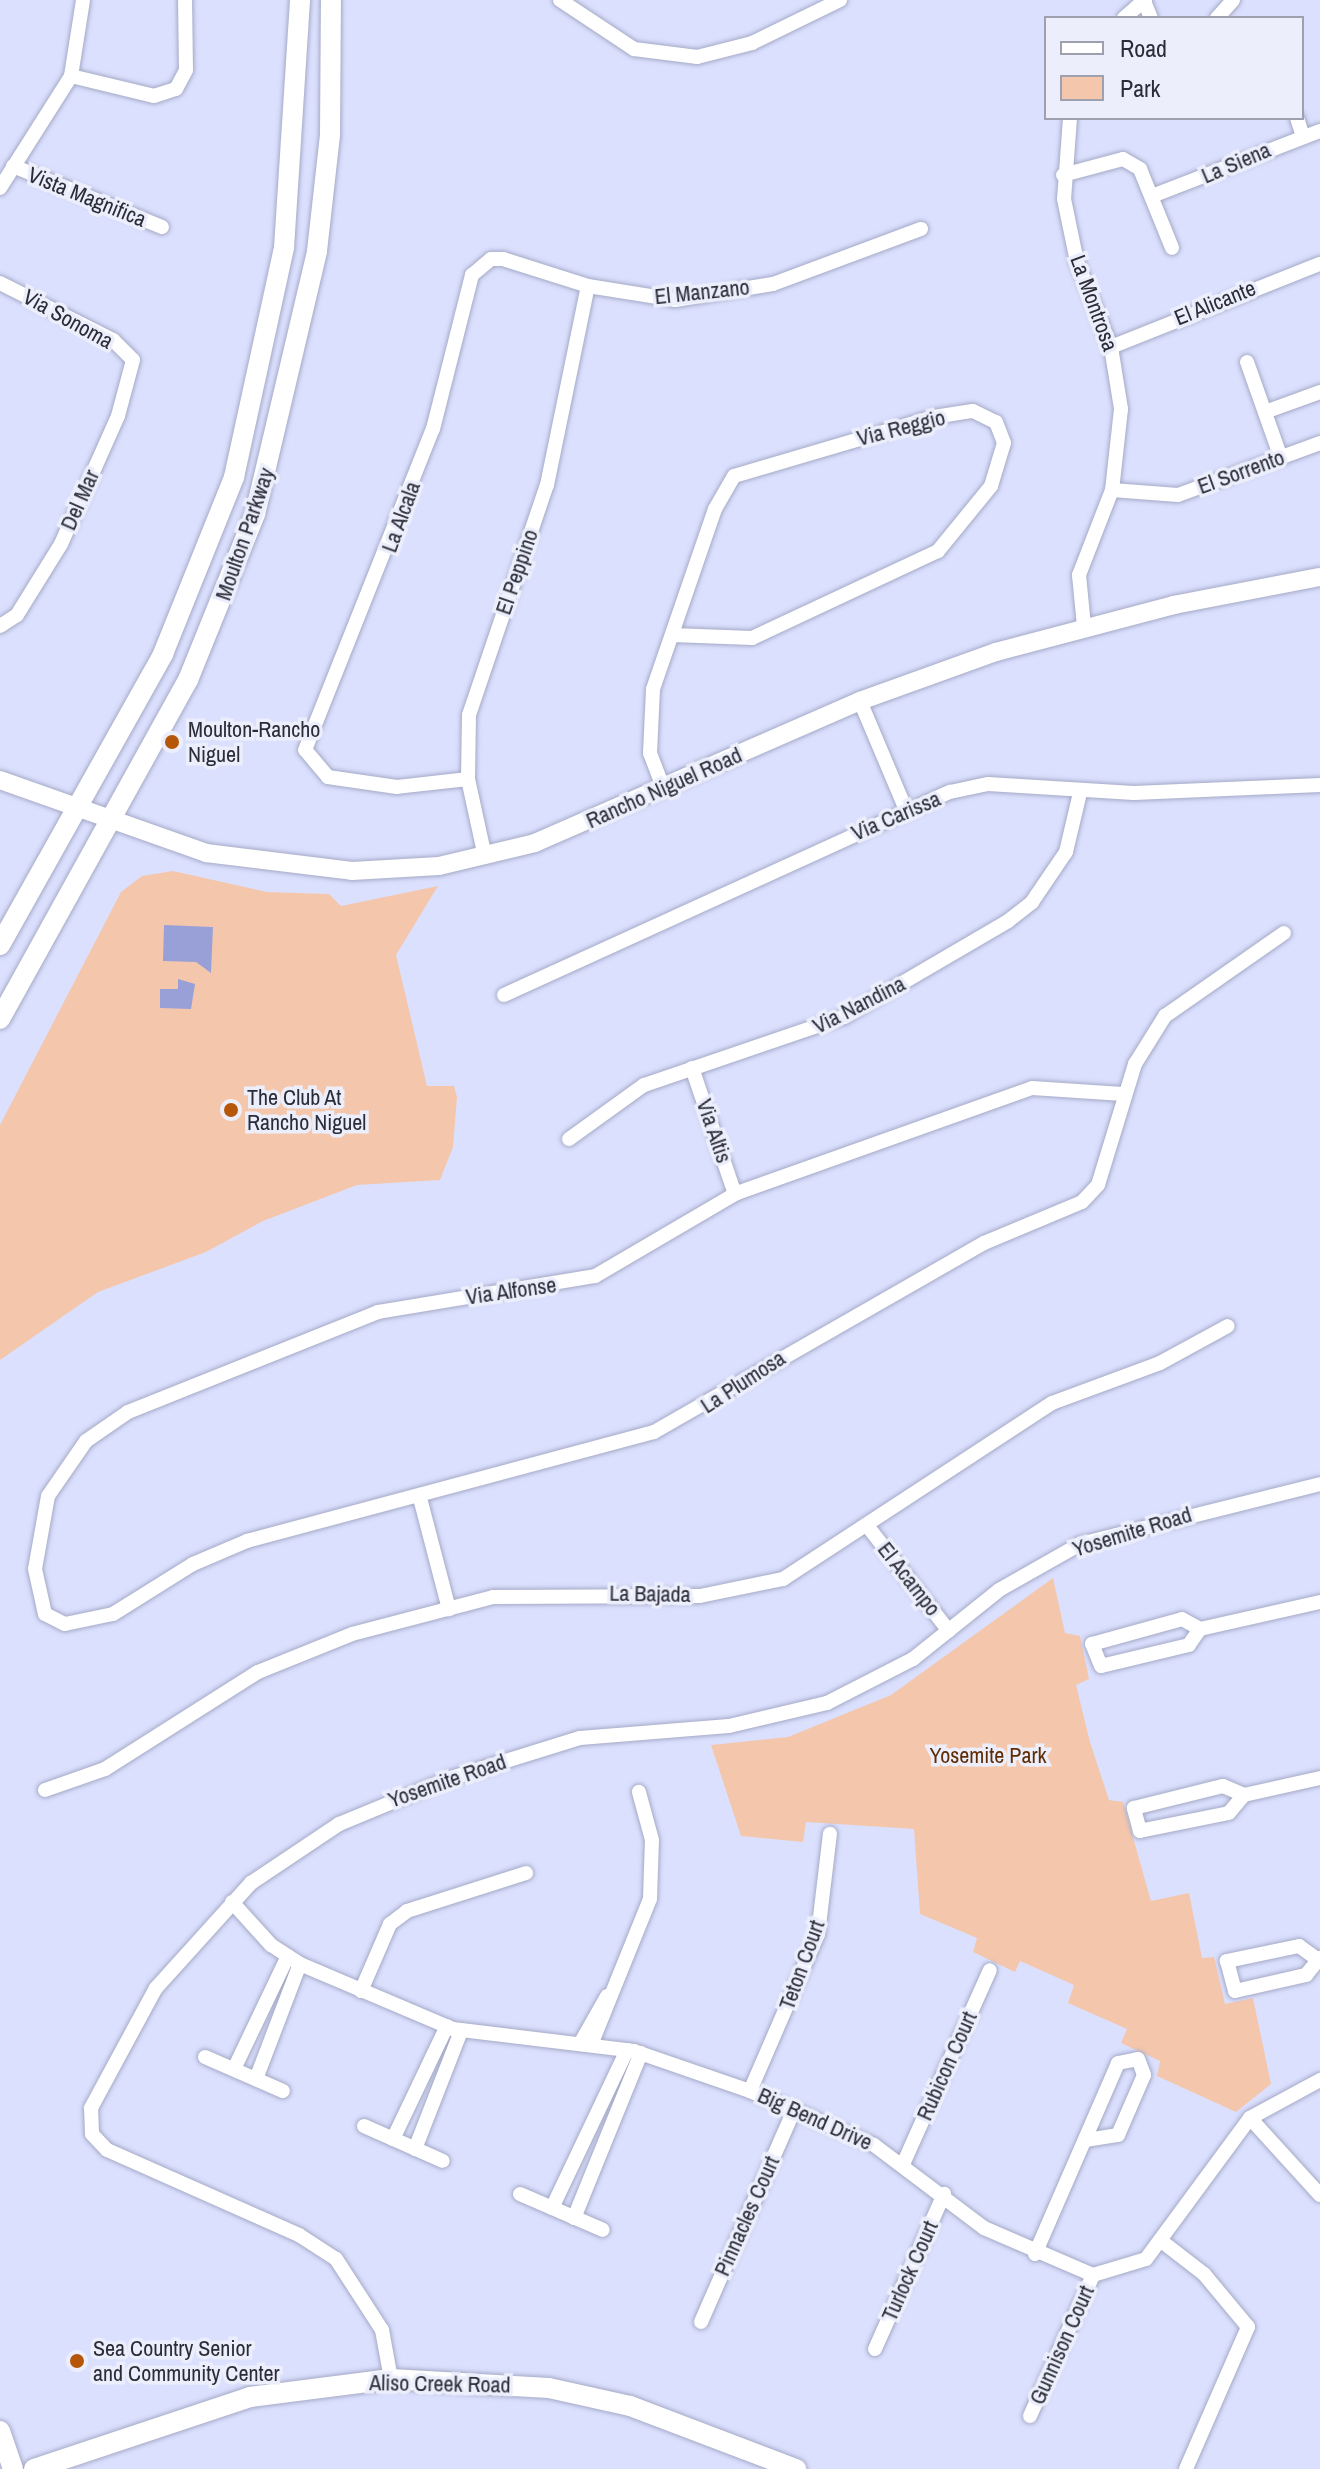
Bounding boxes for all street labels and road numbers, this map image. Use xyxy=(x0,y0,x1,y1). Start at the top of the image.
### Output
street label: La Siena xyxy=(1198,137,1274,189)
street label: Vista Magnifica xyxy=(24,161,150,233)
street label: La Montrosa xyxy=(1064,251,1124,355)
street label: El Manzano xyxy=(653,274,751,310)
street label: El Alicante xyxy=(1170,275,1260,331)
street label: Via Sonoma xyxy=(18,283,118,355)
street label: Via Reggio xyxy=(854,404,948,452)
street label: El Sorrento xyxy=(1194,444,1288,500)
street label: Moulton Parkway xyxy=(210,464,280,604)
street label: Del Mar xyxy=(55,466,105,534)
street label: La Alcala xyxy=(376,478,426,556)
street label: El Peppino xyxy=(490,526,544,618)
street label: Rancho Niguel Road xyxy=(582,742,746,834)
street label: Via Carissa xyxy=(848,785,944,847)
street label: Via Nandina xyxy=(808,971,910,1039)
street label: Via Altis xyxy=(691,1095,737,1167)
street label: Via Alfonse xyxy=(464,1272,558,1310)
street label: La Plumosa xyxy=(696,1345,790,1419)
street label: Yosemite Road xyxy=(1069,1501,1195,1563)
street label: El Acampo xyxy=(872,1537,946,1621)
street label: La Bajada xyxy=(609,1580,691,1608)
street label: Yosemite Road xyxy=(385,1749,509,1813)
street label: Teton Court xyxy=(774,1917,830,2013)
street label: Rubicon Court xyxy=(911,2008,983,2124)
street label: Big Bend Drive xyxy=(754,2082,876,2156)
street label: Pinnacles Court xyxy=(709,2152,785,2280)
street label: Turlock Court xyxy=(876,2217,944,2325)
street label: Gunnison Court xyxy=(1024,2281,1100,2409)
street label: Aliso Creek Road xyxy=(369,2370,511,2398)

